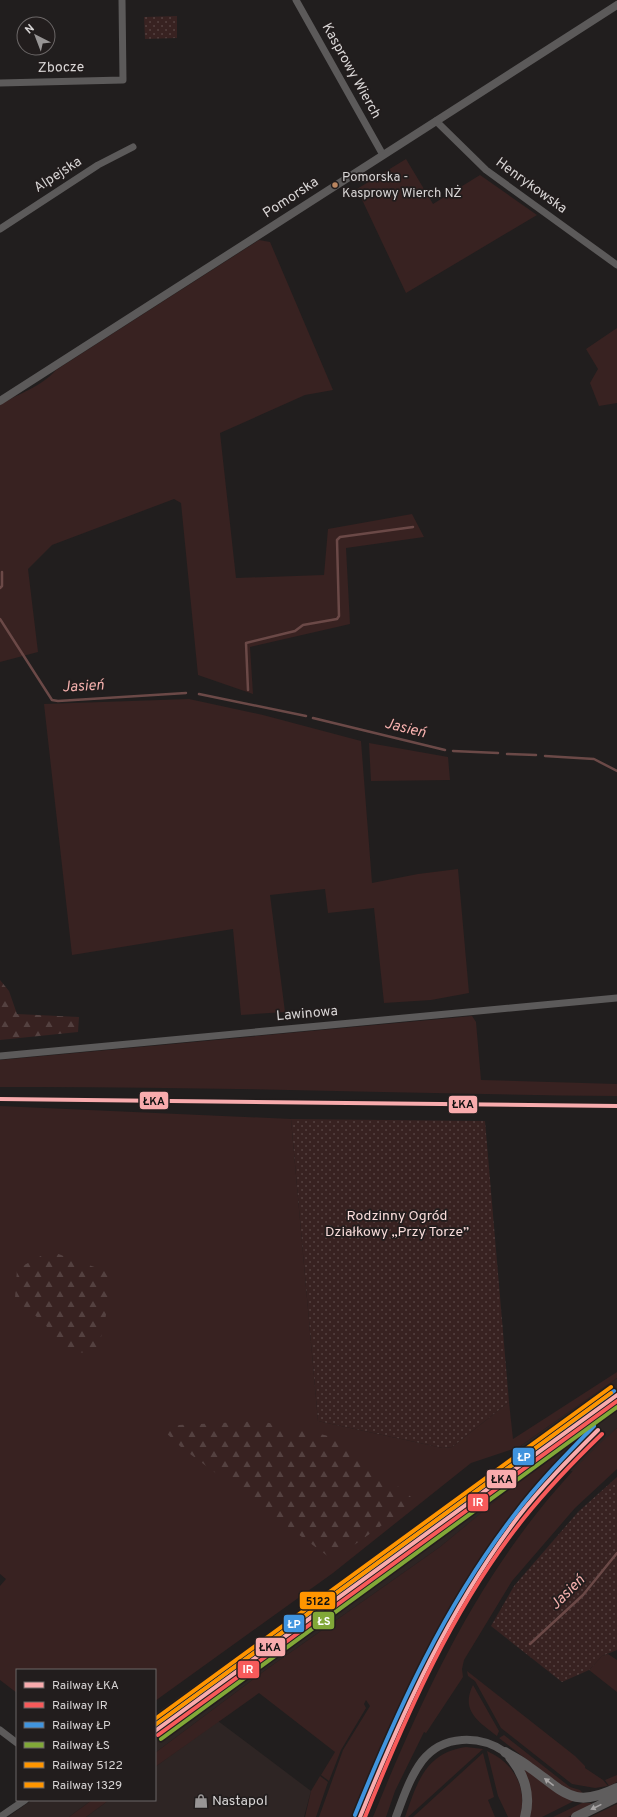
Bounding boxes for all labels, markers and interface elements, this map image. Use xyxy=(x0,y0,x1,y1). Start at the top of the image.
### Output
north arrow xyxy=(16,16,56,56)
street label: Kasprowy Wierch xyxy=(318,20,384,122)
text: N xyxy=(22,21,38,37)
street label: Zbocze xyxy=(38,59,84,77)
street label: Alpejska xyxy=(31,153,85,197)
street label: Henrykowska xyxy=(492,154,570,218)
place label: Pomorska - Kasprowy Wierch NŻ xyxy=(342,170,462,202)
street label: Pomorska xyxy=(260,174,322,222)
marker: Pomorska - Kasprowy Wierch NŻ xyxy=(330,180,340,190)
water label: Jasień xyxy=(62,676,105,698)
water label: Jasień xyxy=(382,715,428,743)
street label: Lawinowa xyxy=(276,1003,338,1025)
line badge: ŁKA xyxy=(139,1091,169,1110)
text: ŁKA xyxy=(143,1095,165,1109)
line badge: ŁKA xyxy=(448,1095,478,1114)
text: ŁKA xyxy=(452,1098,474,1112)
park label: Rodzinny Ogród Działkowy „Przy Torze” xyxy=(325,1208,469,1241)
line badge: ŁP xyxy=(512,1447,535,1466)
text: ŁP xyxy=(517,1451,531,1465)
line badge: ŁKA xyxy=(486,1469,517,1489)
text: ŁKA xyxy=(491,1473,513,1487)
line badge: IR xyxy=(467,1493,489,1512)
text: IR xyxy=(473,1496,483,1510)
water label: Jasień xyxy=(546,1571,590,1615)
line badge: 5122 xyxy=(299,1591,336,1610)
text: 5122 xyxy=(306,1595,330,1609)
line badge: ŁS xyxy=(312,1611,335,1630)
line badge: ŁP xyxy=(283,1614,305,1633)
text: ŁS xyxy=(318,1615,331,1629)
text: ŁP xyxy=(287,1618,301,1632)
line badge: ŁKA xyxy=(255,1637,286,1657)
text: ŁKA xyxy=(259,1641,281,1655)
line badge: IR xyxy=(237,1660,260,1679)
text: IR xyxy=(243,1663,253,1677)
legend xyxy=(16,1669,156,1801)
text: Railway ŁKA xyxy=(52,1678,119,1694)
text: Railway IR xyxy=(52,1698,108,1714)
text: Railway ŁP xyxy=(52,1718,111,1734)
text: Railway ŁS xyxy=(52,1738,110,1754)
text: Railway 5122 xyxy=(52,1758,123,1774)
one-way arrow xyxy=(543,1777,554,1786)
text: Railway 1329 xyxy=(52,1778,122,1794)
shop icon: Nastapol xyxy=(193,1793,209,1809)
place label: Nastapol xyxy=(212,1793,268,1810)
one-way arrow xyxy=(591,1804,602,1810)

